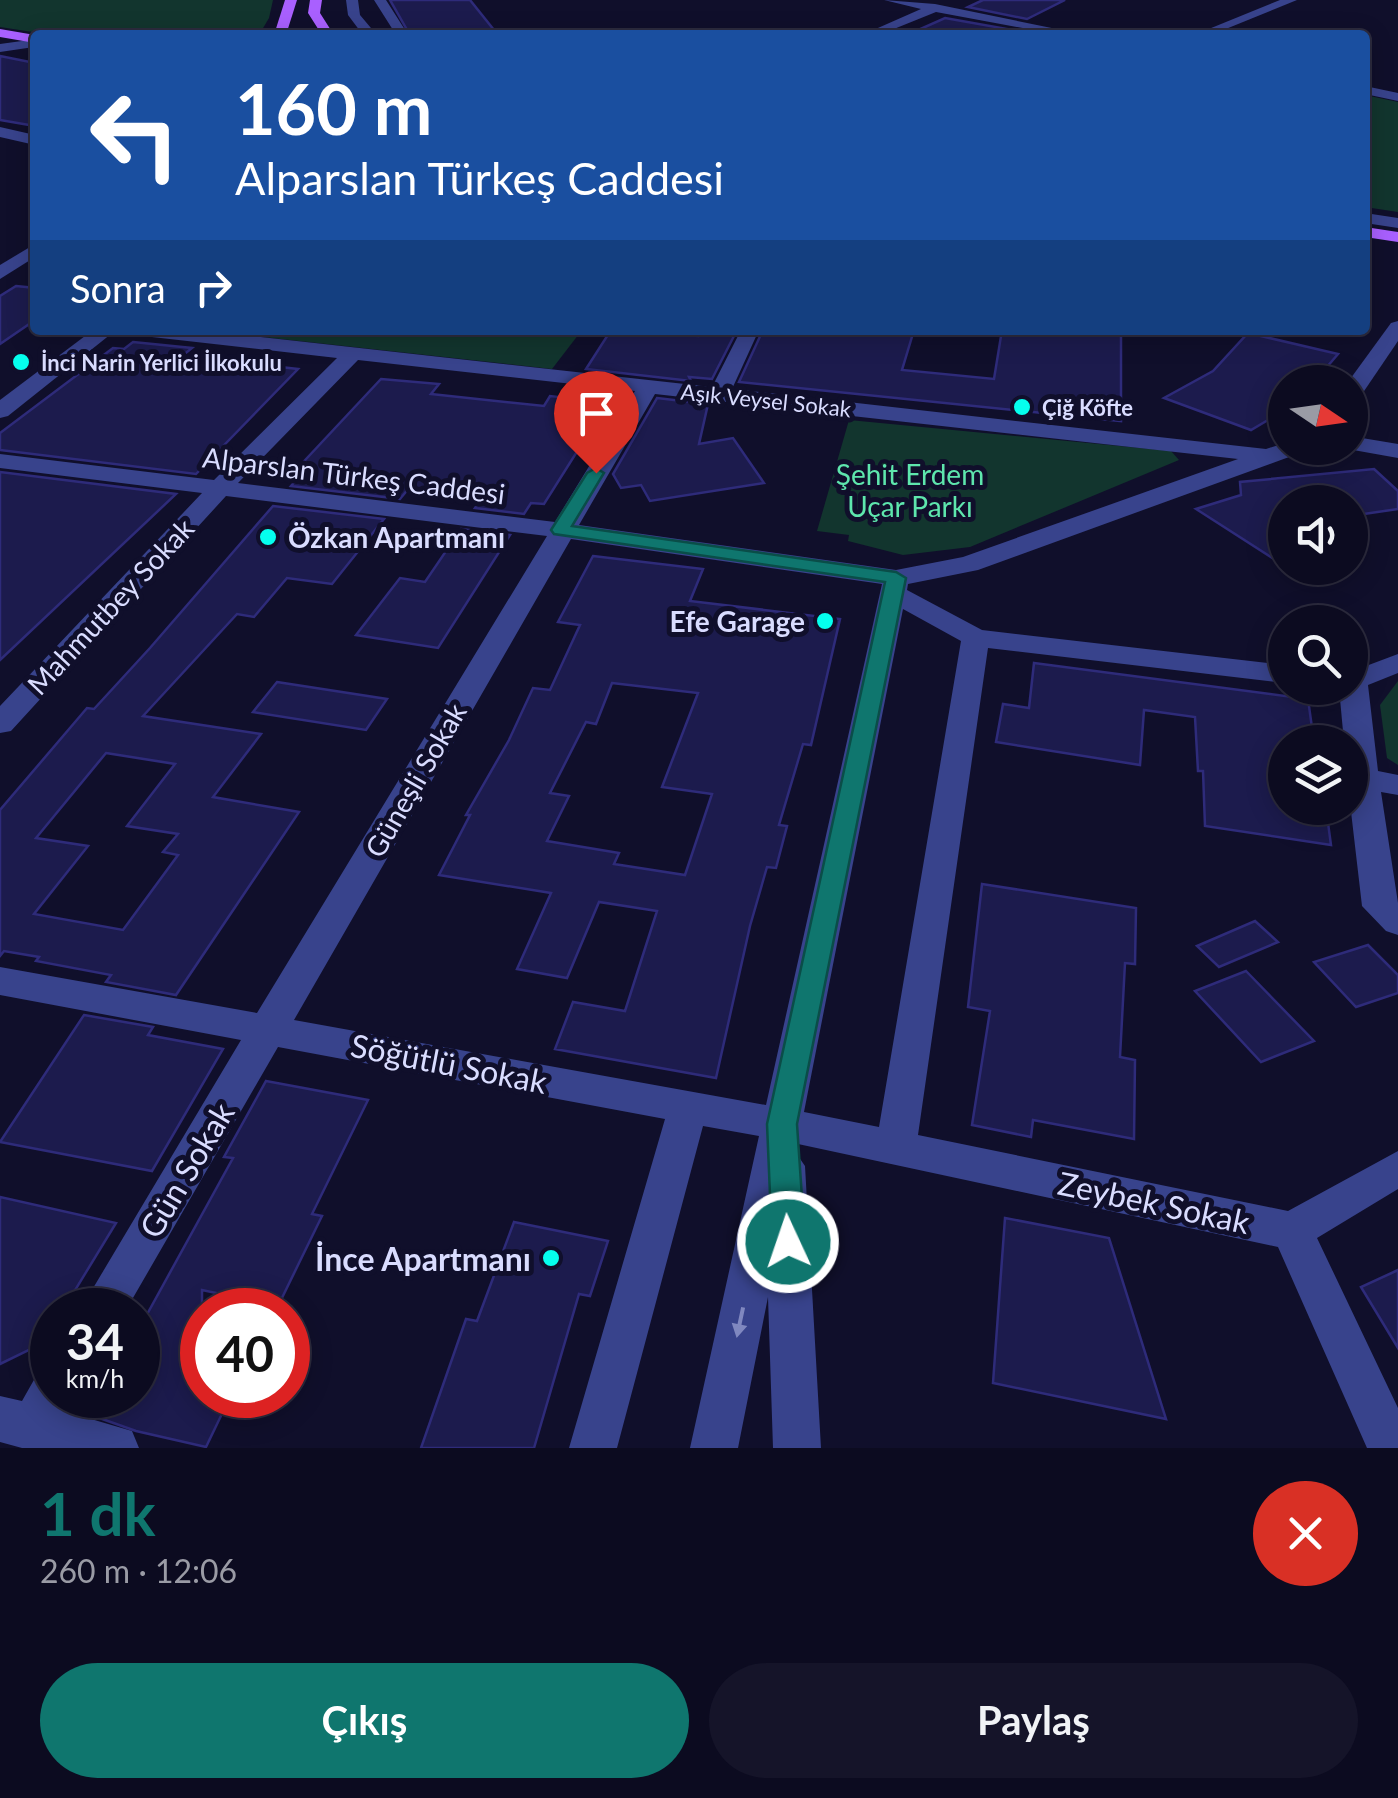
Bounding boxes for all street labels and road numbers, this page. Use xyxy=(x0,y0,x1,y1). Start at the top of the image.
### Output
street label: Aşık Veysel Sokak xyxy=(680,378,853,422)
street label: Alparslan Türkeş Caddesi xyxy=(201,440,507,510)
street label: Mahmutbey Sokak xyxy=(20,510,201,701)
street label: Güneşli Sokak xyxy=(357,696,473,863)
street label: Söğütlü Sokak xyxy=(348,1025,551,1101)
street label: Gün Sokak xyxy=(130,1095,242,1245)
street label: Zeybek Sokak xyxy=(1055,1163,1254,1241)

